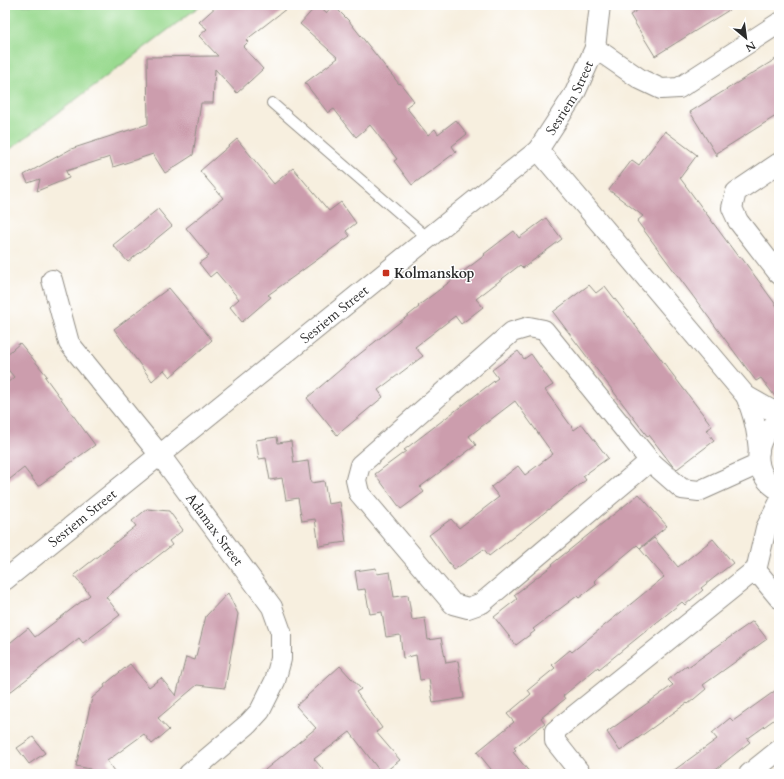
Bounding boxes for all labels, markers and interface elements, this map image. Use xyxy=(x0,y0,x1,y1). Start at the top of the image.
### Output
north arrow xyxy=(726,18,766,58)
text: N xyxy=(742,37,758,55)
street label: Sesriem Street xyxy=(541,57,598,139)
place label: Kolmanskop xyxy=(394,264,475,283)
marker: Kolmanskop xyxy=(381,268,391,278)
street label: Sesriem Street xyxy=(296,280,373,348)
street label: Sesriem Street xyxy=(44,484,121,551)
street label: Adamax Street xyxy=(182,489,248,570)

